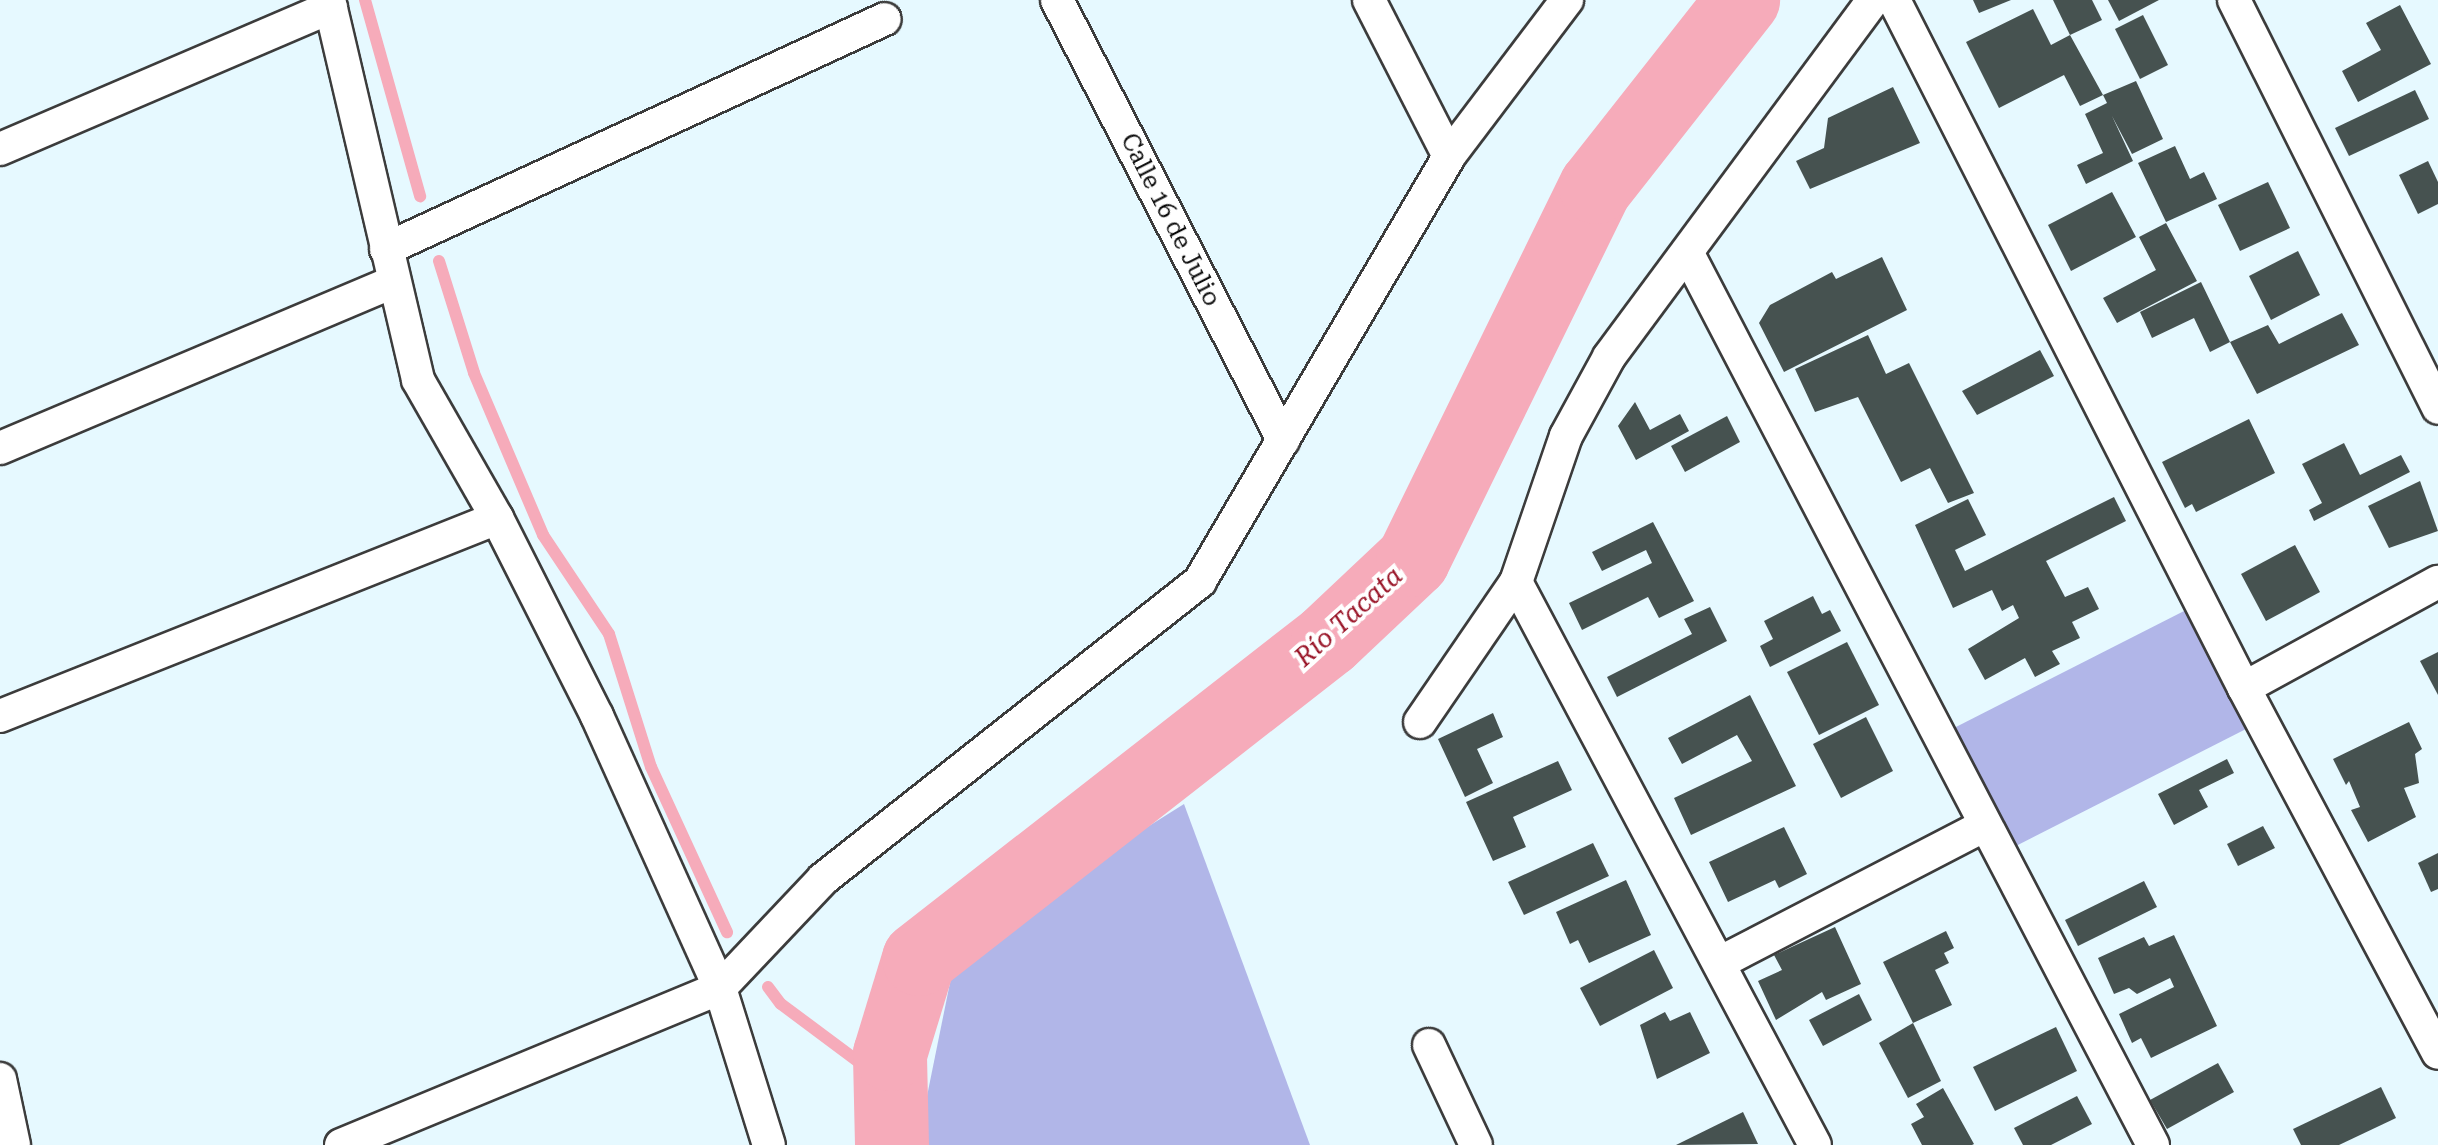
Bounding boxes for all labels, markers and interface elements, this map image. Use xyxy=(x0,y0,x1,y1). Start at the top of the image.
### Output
street label: Calle 16 de Julio xyxy=(1114,129,1226,311)
water label: Río Tacata xyxy=(1289,561,1409,673)

